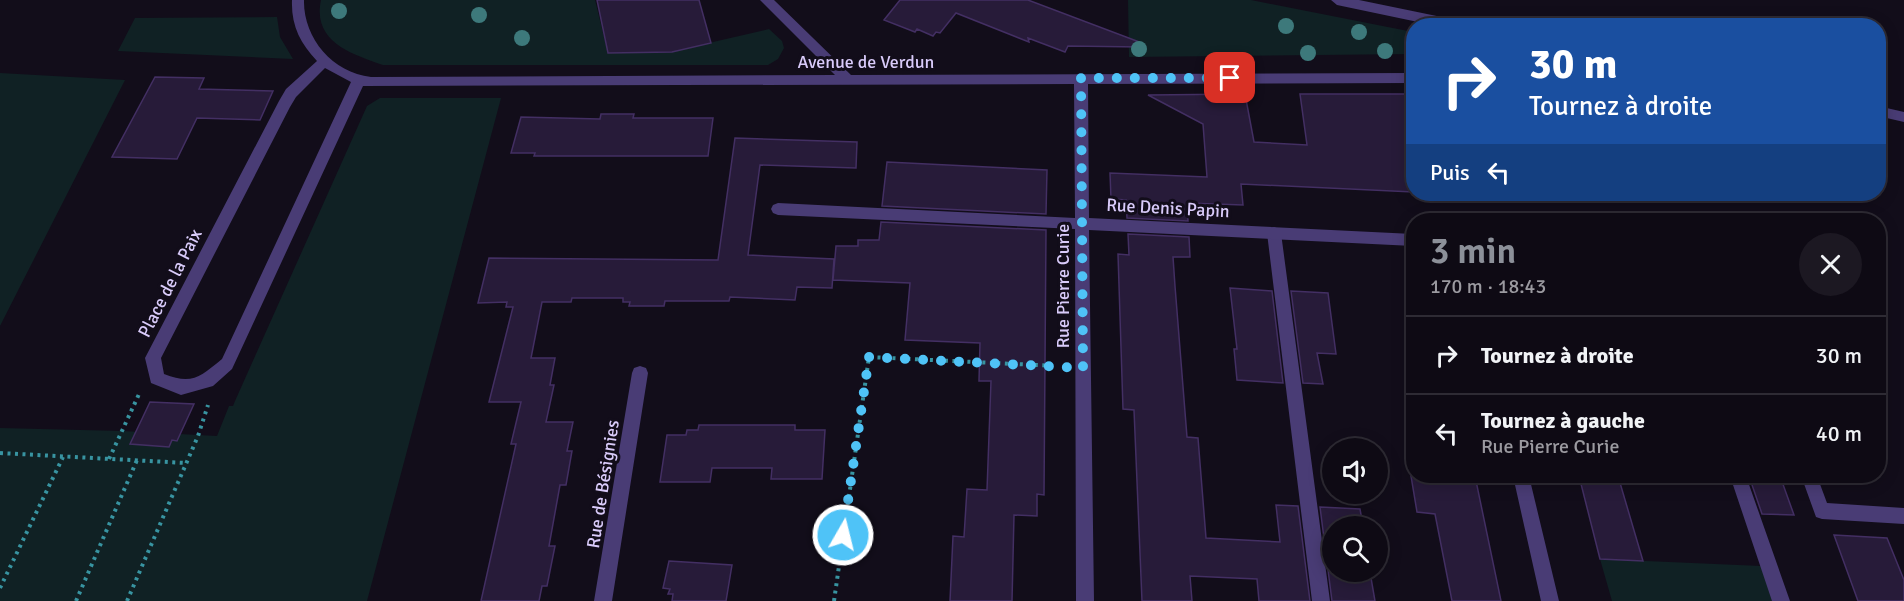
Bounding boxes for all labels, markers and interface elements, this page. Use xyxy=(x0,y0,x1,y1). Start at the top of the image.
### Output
text: 30 m xyxy=(1529,39,1618,90)
icon: right xyxy=(1430,42,1508,120)
street label: Avenue de Verdun xyxy=(798,51,934,73)
pin xyxy=(1204,52,1255,103)
icon: arrive xyxy=(1213,61,1246,94)
text: Tournez à droite xyxy=(1529,90,1712,123)
icon: left xyxy=(1482,156,1515,189)
text: Puis xyxy=(1430,159,1470,186)
street label: Rue Denis Papin xyxy=(1106,194,1230,222)
street label: Place de la Paix xyxy=(133,224,207,341)
street label: Rue Pierre Curie xyxy=(1052,224,1074,348)
text: 3 min xyxy=(1430,229,1516,274)
button: close xyxy=(1799,233,1862,296)
text: 170 m · 18:43 xyxy=(1430,274,1546,299)
icon: right xyxy=(1430,339,1463,372)
text: Tournez à droite xyxy=(1481,342,1634,369)
text: 30 m xyxy=(1816,342,1862,369)
text: Tournez à gauche xyxy=(1481,407,1645,434)
icon: left xyxy=(1430,417,1463,450)
street label: Rue de Bésignies xyxy=(582,418,624,550)
text: 40 m xyxy=(1816,420,1862,447)
text: Rue Pierre Curie xyxy=(1481,434,1619,459)
map controls xyxy=(1322,438,1388,582)
button: sound xyxy=(1322,438,1388,504)
position arrow xyxy=(811,503,875,567)
button: search xyxy=(1322,516,1388,582)

